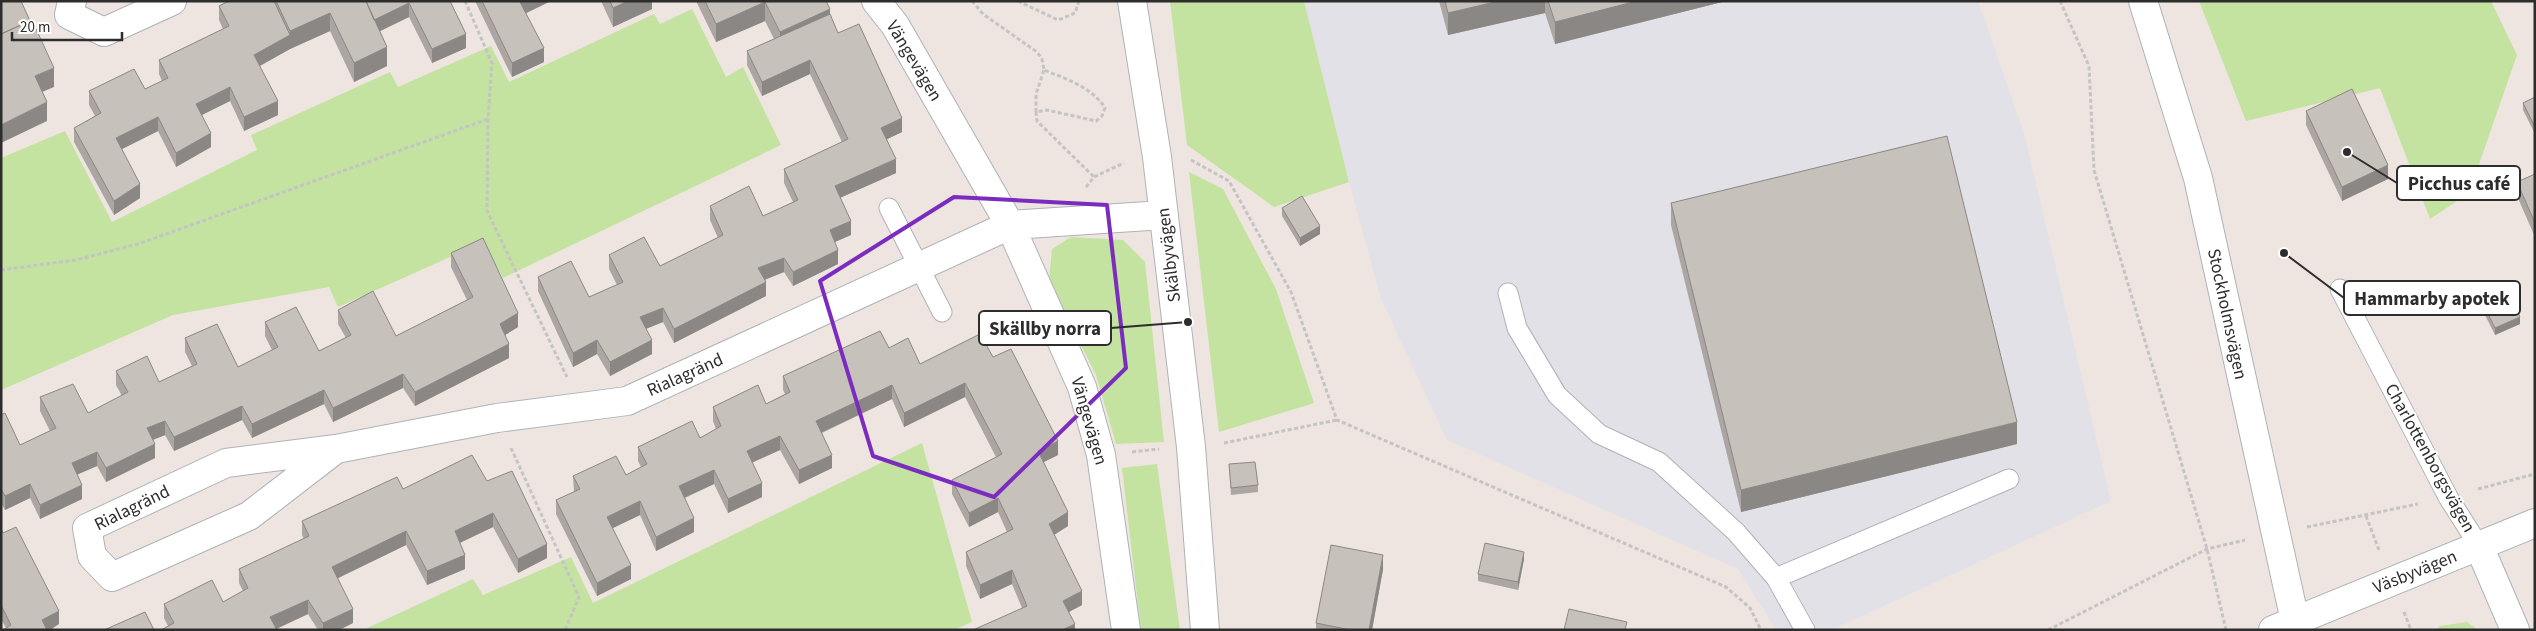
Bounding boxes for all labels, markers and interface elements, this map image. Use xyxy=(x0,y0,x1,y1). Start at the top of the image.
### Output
scale bar xyxy=(12,10,122,42)
street label: Vängevägen xyxy=(880,16,948,106)
text: 20 m xyxy=(20,17,50,38)
callout: Picchus café xyxy=(2397,166,2520,200)
text: Picchus café xyxy=(2408,171,2510,198)
street label: Skälbyvägen xyxy=(1151,206,1187,304)
street label: Stockholmsvägen xyxy=(2201,246,2253,382)
callout: Hammarby apotek xyxy=(2344,281,2520,315)
text: Hammarby apotek xyxy=(2354,286,2510,313)
callout: Skällby norra xyxy=(979,311,1111,345)
text: Skällby norra xyxy=(989,316,1101,343)
street label: Rialagränd xyxy=(643,347,727,403)
street label: Vängevägen xyxy=(1065,374,1113,468)
street label: Charlottenborgsvägen xyxy=(2379,379,2481,537)
street label: Rialagränd xyxy=(90,479,174,537)
street label: Väsbyvägen xyxy=(2369,544,2461,600)

